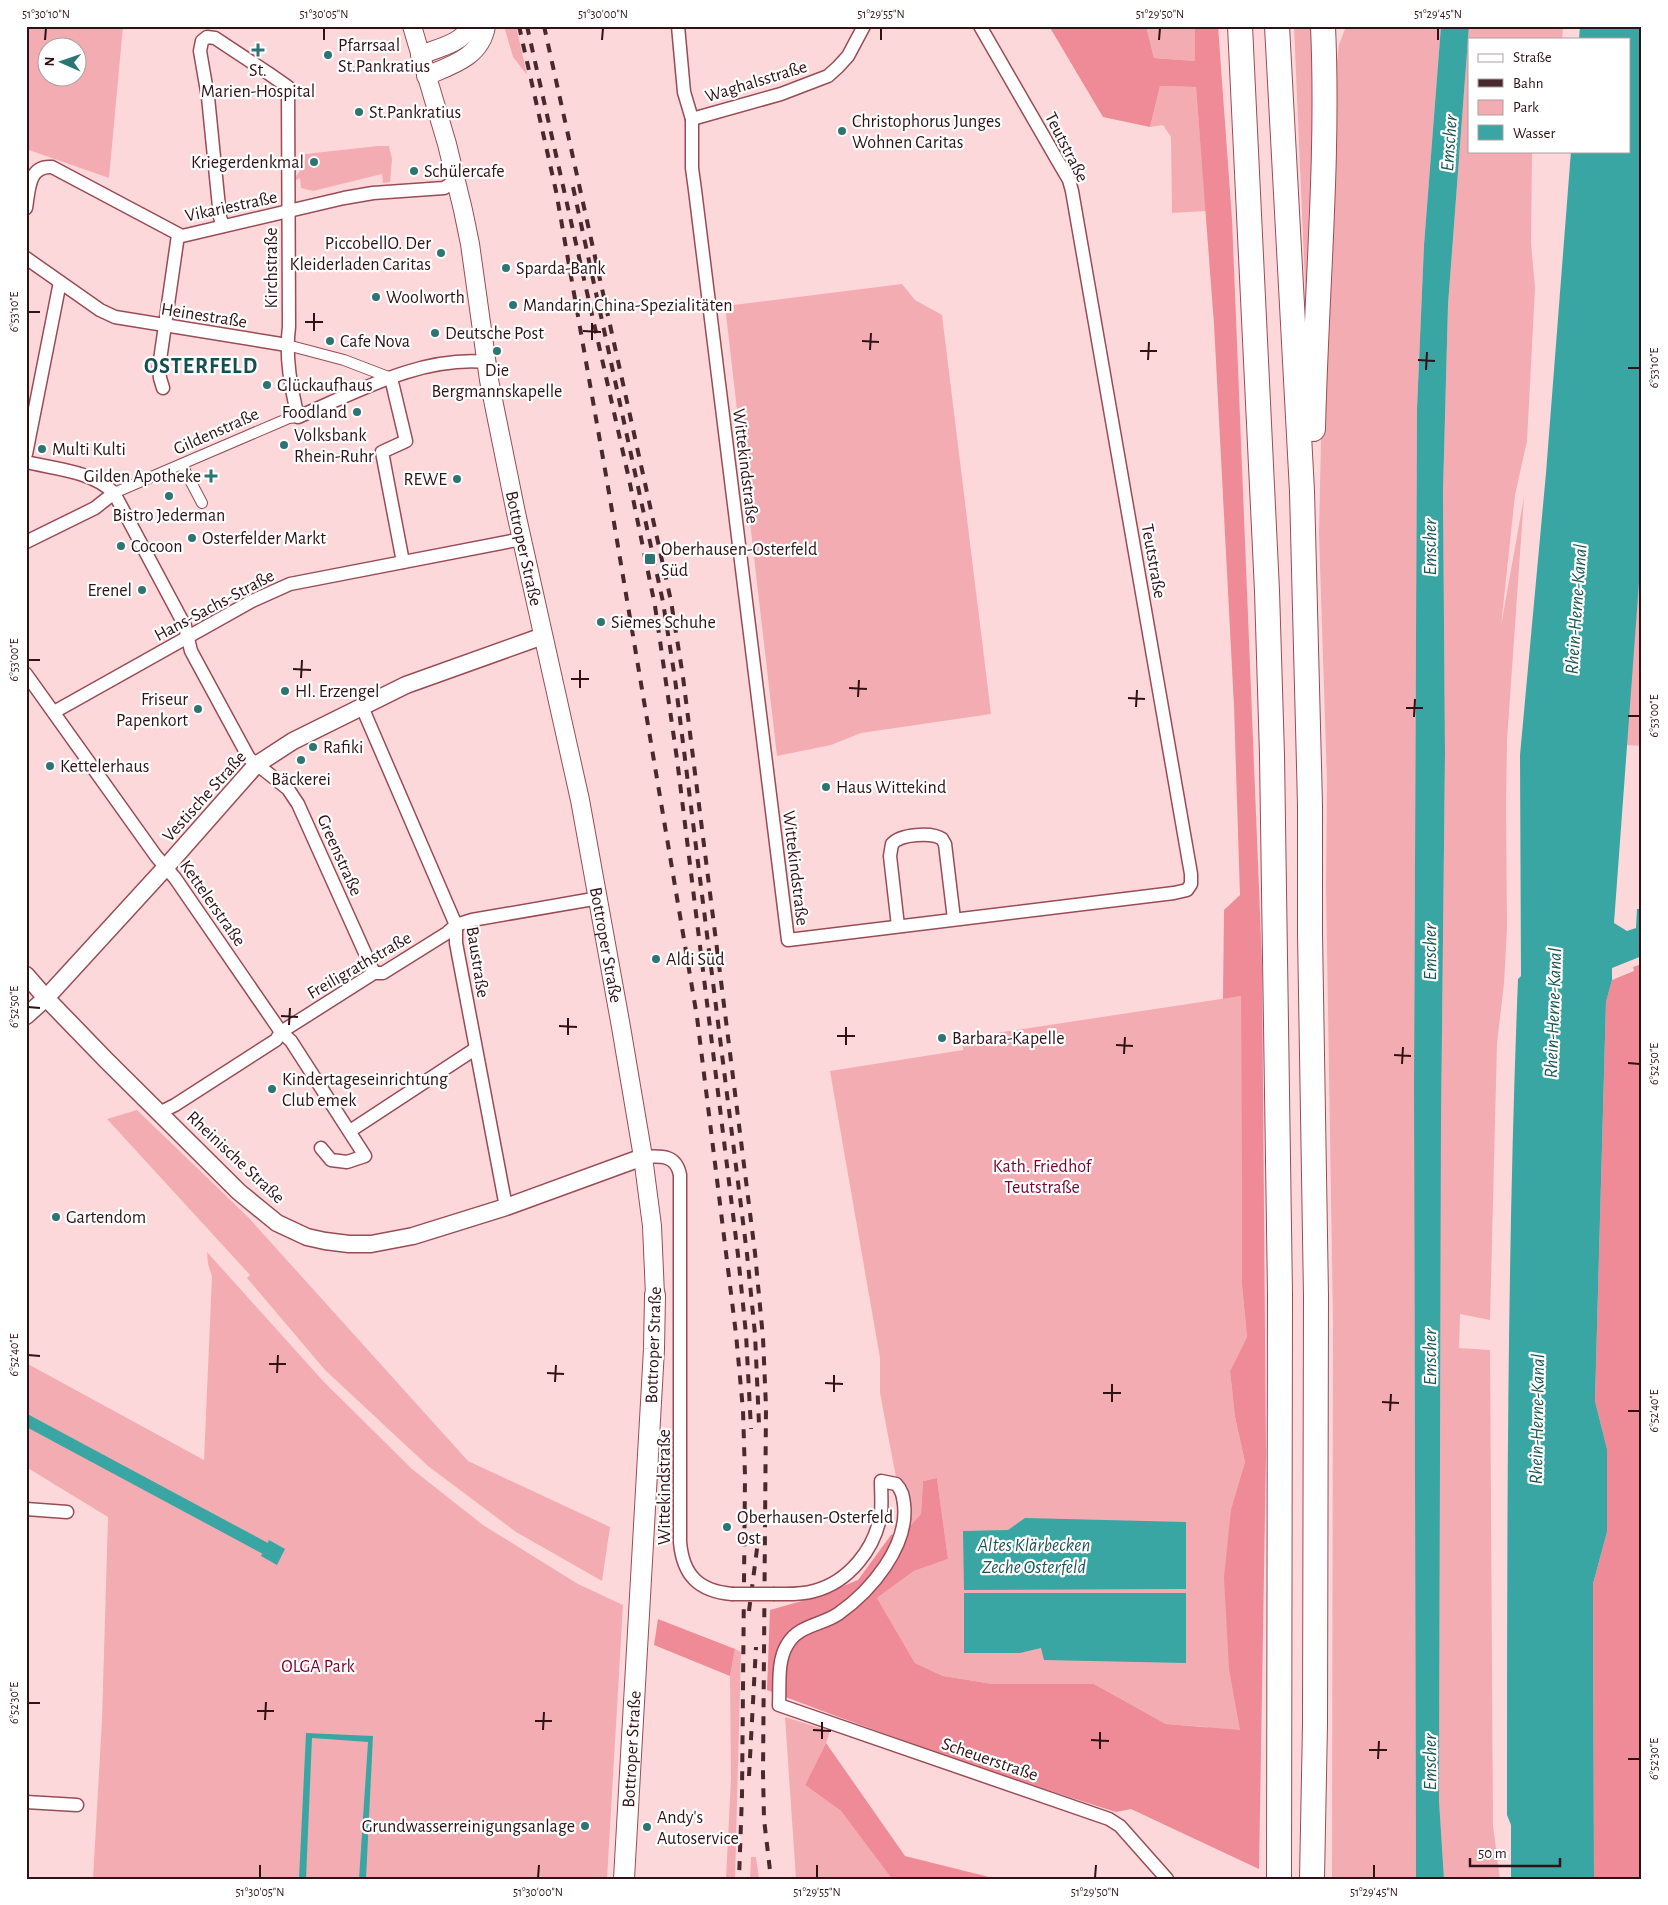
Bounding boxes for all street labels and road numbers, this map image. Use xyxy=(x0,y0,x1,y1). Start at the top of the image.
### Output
street label: Waghalsstraße xyxy=(703,58,809,106)
street label: Teutstraße xyxy=(1041,110,1091,185)
street label: Vikariestraße xyxy=(184,188,279,226)
street label: Kirchstraße xyxy=(263,228,281,308)
street label: Heinestraße xyxy=(160,300,248,332)
street label: Gildenstraße xyxy=(171,405,262,459)
street label: Wittekindstraße xyxy=(729,408,761,525)
street label: Bottroper Straße xyxy=(502,489,544,608)
street label: Teutstraße xyxy=(1138,522,1168,600)
street label: Hans-Sachs-Straße xyxy=(152,567,277,645)
street label: Vestische Straße xyxy=(160,748,250,845)
street label: Wittekindstraße xyxy=(779,810,811,927)
street label: Greenstraße xyxy=(313,812,365,899)
street label: Kettelerstraße xyxy=(176,857,248,950)
street label: Bottroper Straße xyxy=(586,886,624,1004)
street label: Baustraße xyxy=(463,925,492,999)
street label: Freiligrathstraße xyxy=(304,929,415,1003)
street label: Rheinische Straße xyxy=(183,1108,288,1207)
street label: Bottroper Straße xyxy=(643,1286,665,1404)
street label: Wittekindstraße xyxy=(656,1429,674,1545)
street label: Bottroper Straße xyxy=(620,1690,645,1808)
street label: Scheuerstraße xyxy=(939,1735,1040,1785)

